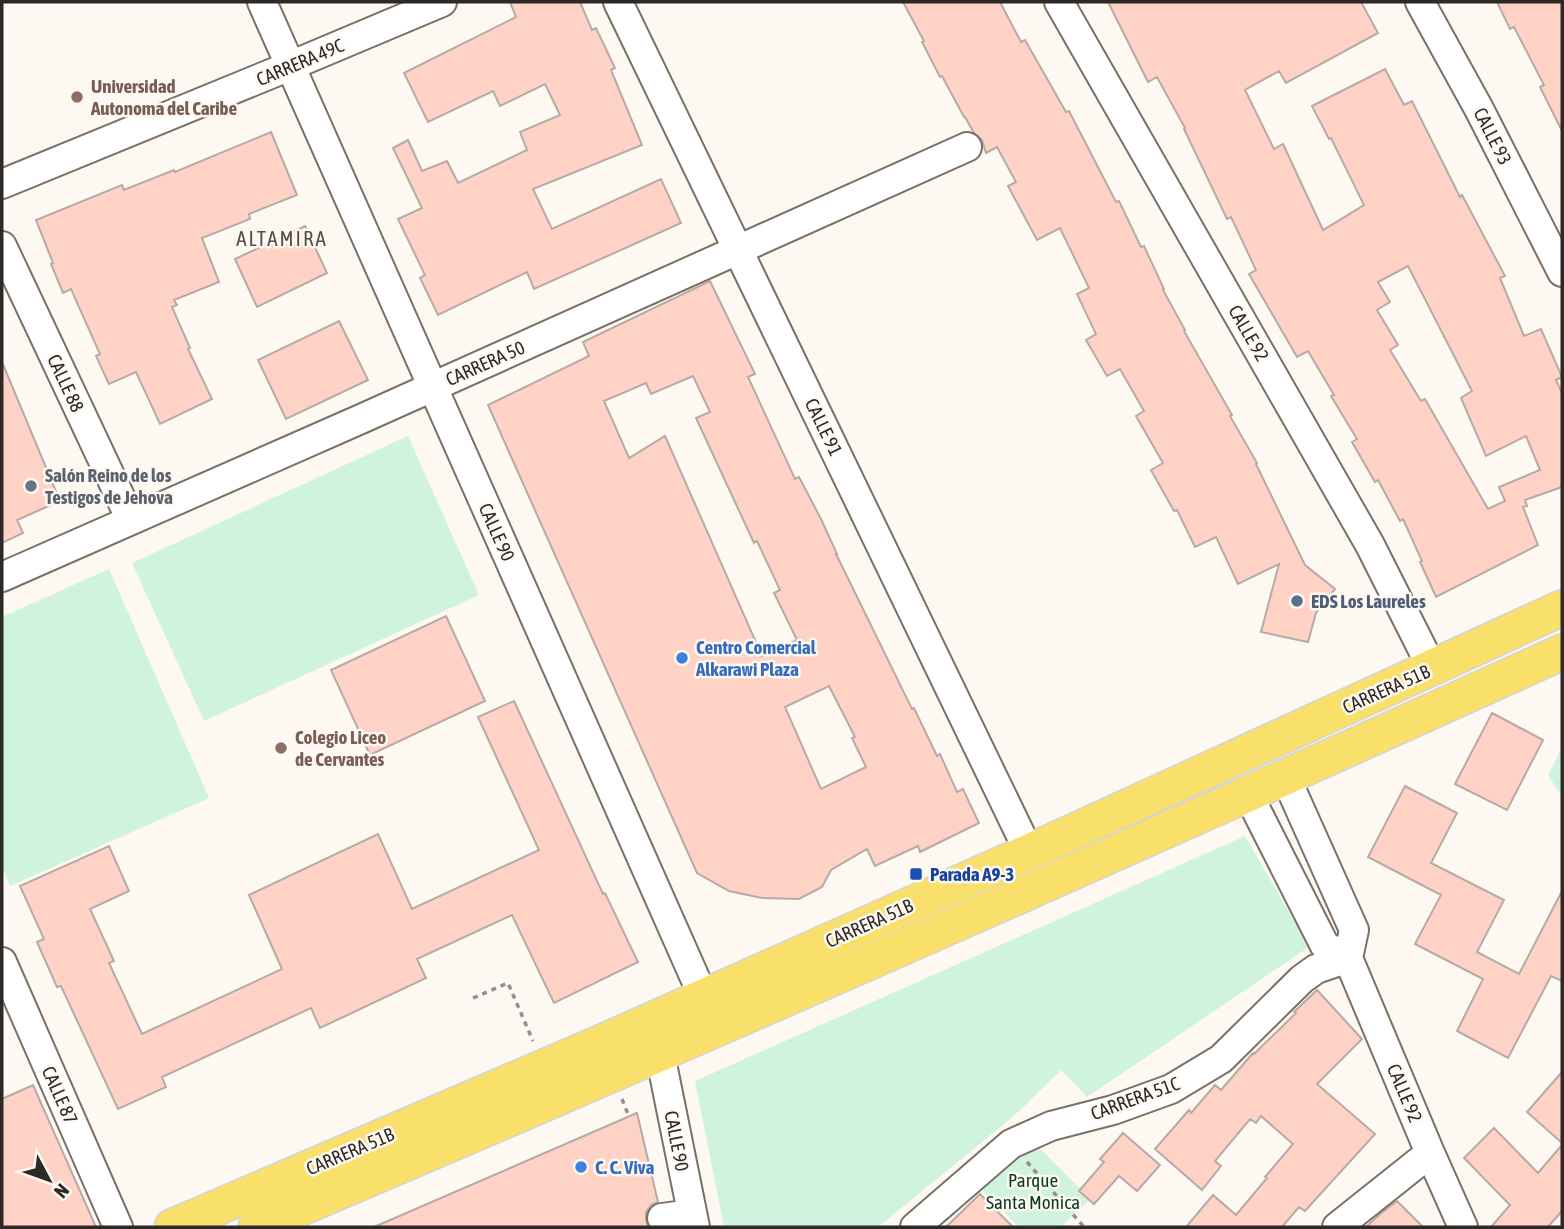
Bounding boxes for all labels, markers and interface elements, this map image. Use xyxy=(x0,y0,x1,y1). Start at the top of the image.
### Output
street label: CARRERA 49C xyxy=(253,34,347,90)
place label: Universidad Autonoma del Caribe xyxy=(90,75,238,119)
marker: Universidad Autonoma del Caribe xyxy=(69,89,85,105)
street label: CALLE 93 xyxy=(1469,104,1517,168)
district label: ALTAMIRA xyxy=(236,226,328,250)
street label: CALLE 92 xyxy=(1224,301,1274,365)
street label: CARRERA 50 xyxy=(442,336,528,390)
street label: CALLE 88 xyxy=(43,351,89,415)
street label: CALLE 91 xyxy=(801,395,847,459)
place label: Salón Reino de los Testigos de Jehova xyxy=(45,464,173,508)
marker: Salón Reino de los Testigos de Jehova xyxy=(23,478,39,494)
street label: CALLE 90 xyxy=(475,500,520,564)
place label: EDS Los Laureles xyxy=(1311,590,1426,612)
marker: EDS Los Laureles xyxy=(1289,593,1305,609)
place label: Centro Comercial Alkarawi Plaza xyxy=(695,636,817,680)
marker: Centro Comercial Alkarawi Plaza xyxy=(674,650,690,666)
street label: CARRERA 51B xyxy=(1339,660,1433,718)
place label: Colegio Liceo de Cervantes xyxy=(295,726,386,770)
marker: Colegio Liceo de Cervantes xyxy=(273,740,289,756)
place label: Parada A9-3 xyxy=(930,863,1014,885)
marker: Parada A9-3 xyxy=(908,866,924,882)
street label: CARRERA 51B xyxy=(822,894,916,952)
street label: CALLE 92 xyxy=(1383,1061,1427,1125)
street label: CALLE 87 xyxy=(38,1063,82,1127)
street label: CARRERA 51C xyxy=(1088,1072,1183,1124)
street label: CALLE 90 xyxy=(660,1109,694,1173)
street label: CARRERA 51B xyxy=(303,1123,397,1179)
north arrow xyxy=(14,1145,84,1215)
place label: C. C. Viva xyxy=(595,1156,654,1178)
marker: C. C. Viva xyxy=(573,1159,589,1175)
park label: Parque Santa Monica xyxy=(986,1169,1080,1213)
text: N xyxy=(50,1180,74,1203)

